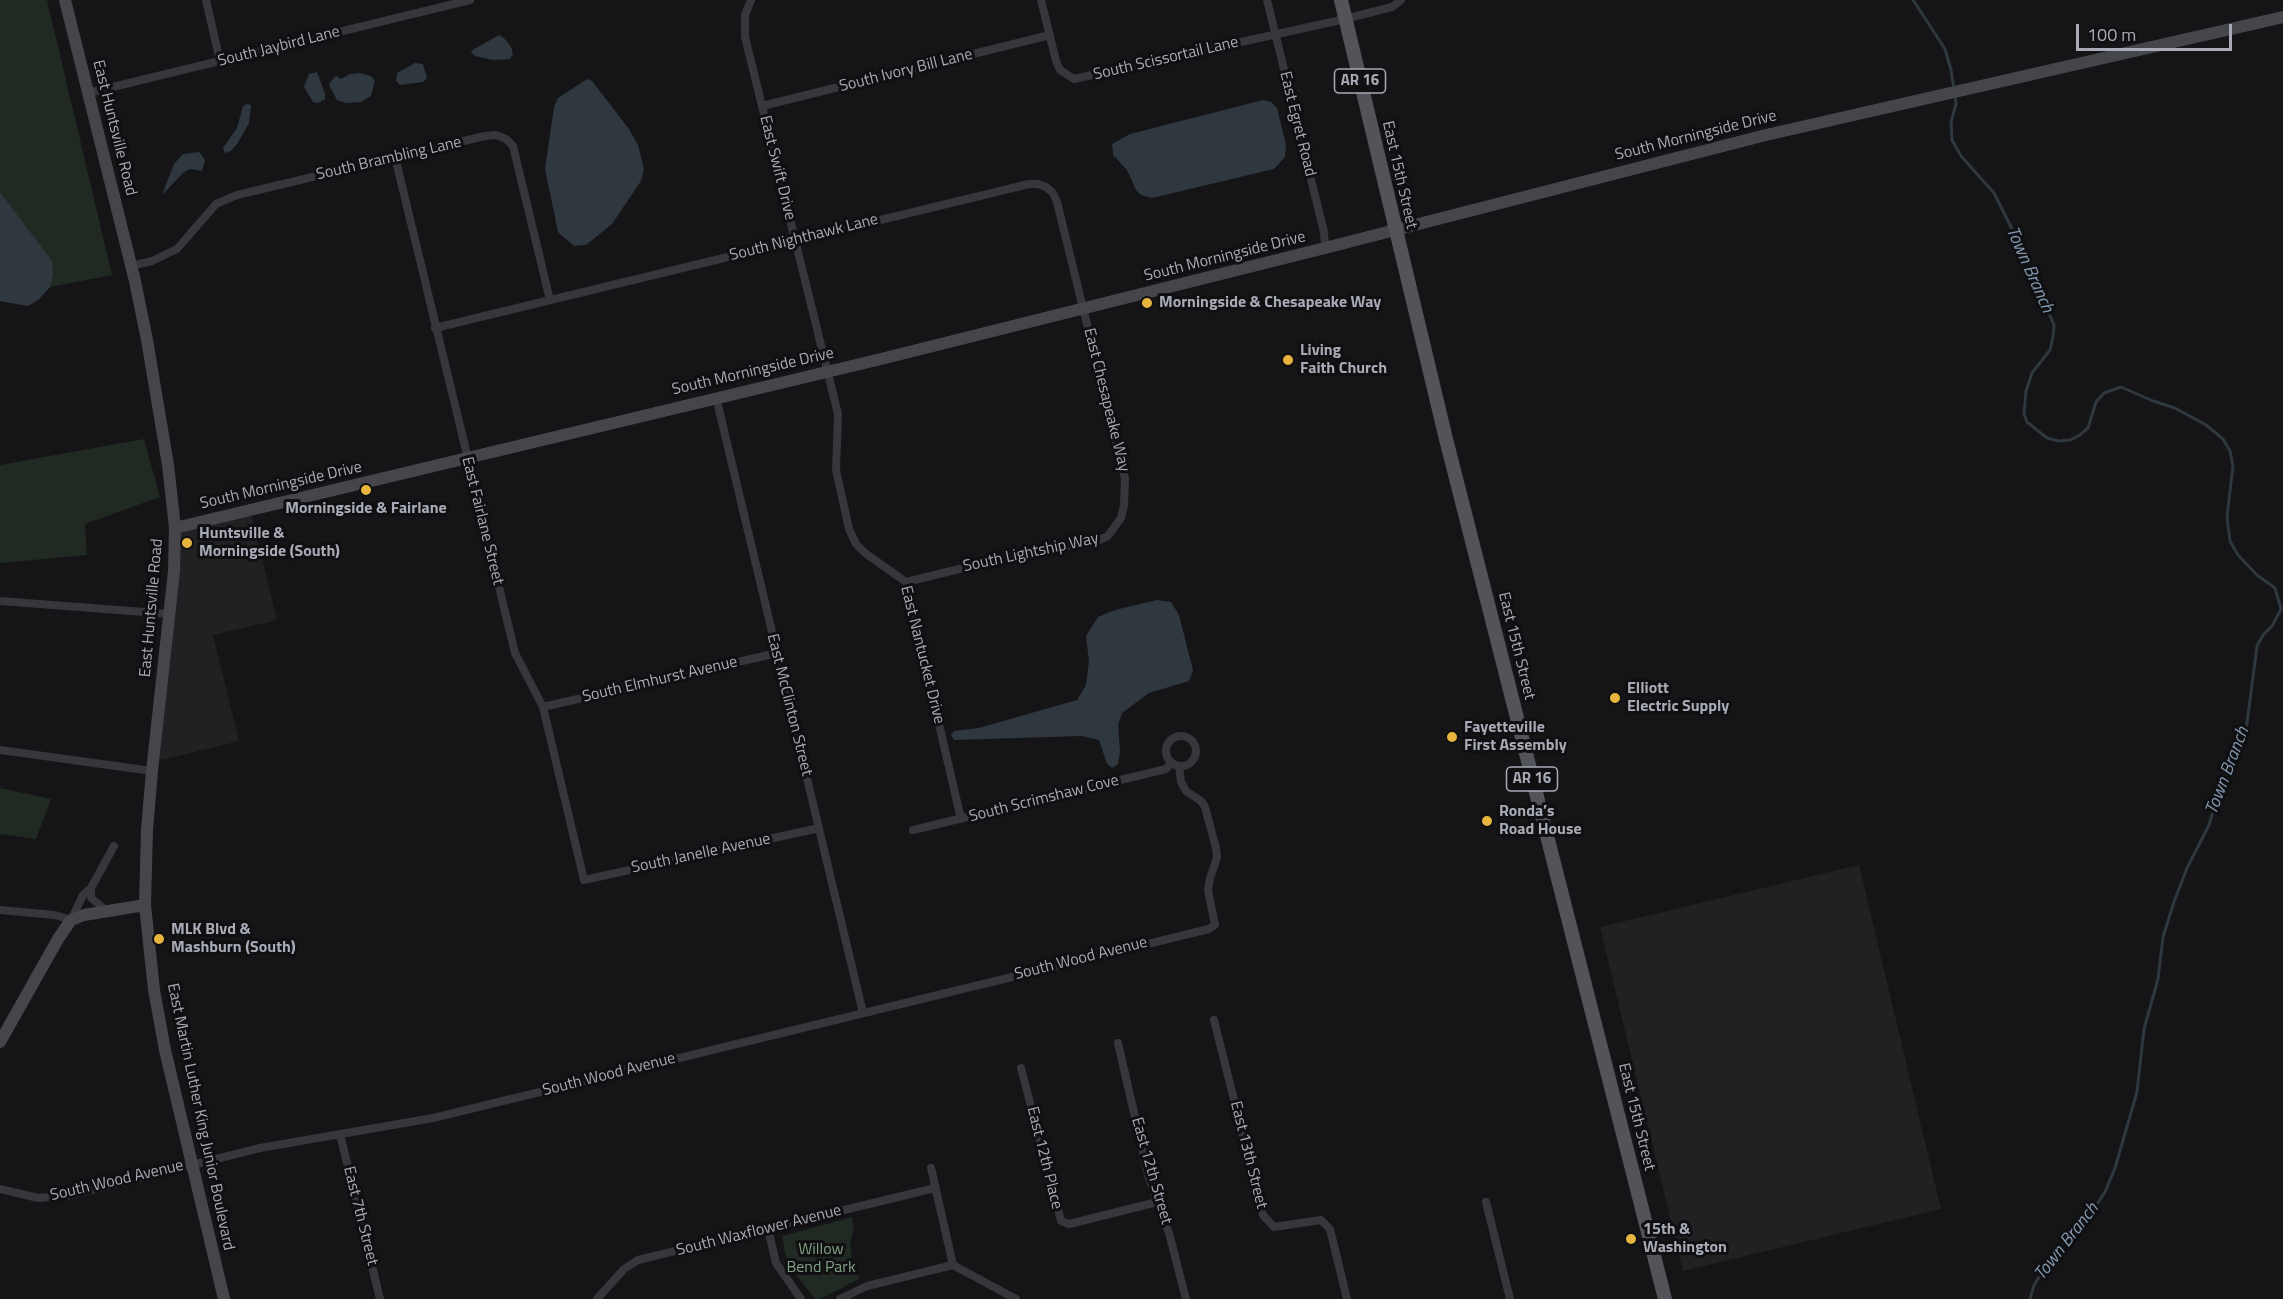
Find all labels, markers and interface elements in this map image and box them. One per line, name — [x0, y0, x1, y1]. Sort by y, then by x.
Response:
scale bar — [2079, 12, 2235, 50]
text: 100 m — [2087, 21, 2136, 48]
street label: South Jaybird Lane — [216, 23, 342, 71]
street label: South Scissortail Lane — [1092, 33, 1240, 85]
street label: South Ivory Bill Lane — [837, 45, 975, 97]
street label: East Huntsville Road — [88, 58, 140, 198]
road number: AR 16 — [1334, 69, 1386, 93]
street label: East Egret Road — [1275, 70, 1319, 178]
street label: South Morningside Drive — [1613, 107, 1779, 165]
street label: East Swift Drive — [755, 114, 799, 222]
street label: East 15th Street — [1377, 119, 1421, 231]
street label: South Brambling Lane — [315, 133, 463, 185]
street label: South Nighthawk Lane — [728, 210, 880, 266]
water label: Town Branch — [2000, 224, 2058, 316]
street label: South Morningside Drive — [1142, 228, 1308, 286]
place label: Morningside & Chesapeake Way — [1159, 293, 1381, 313]
marker: Morningside & Chesapeake Way — [1140, 296, 1154, 310]
street label: East Chesapeake Way — [1079, 326, 1133, 474]
place label: Living Faith Church — [1300, 341, 1387, 379]
street label: South Morningside Drive — [670, 344, 836, 400]
marker: Living Faith Church — [1281, 353, 1295, 367]
street label: East Fairlane Street — [457, 455, 507, 587]
street label: South Morningside Drive — [198, 458, 364, 514]
marker: Morningside & Fairlane — [359, 483, 373, 497]
place label: Morningside & Fairlane — [285, 499, 447, 519]
place label: Huntsville & Morningside (South) — [199, 524, 340, 562]
street label: South Lightship Way — [962, 529, 1100, 577]
marker: Huntsville & Morningside (South) — [180, 536, 194, 550]
street label: East Huntsville Road — [136, 538, 168, 678]
street label: East Nantucket Drive — [896, 584, 948, 726]
street label: East 15th Street — [1493, 590, 1539, 702]
street label: East McClinton Street — [762, 632, 816, 778]
street label: South Elmhurst Avenue — [581, 653, 739, 707]
place label: Elliott Electric Supply — [1627, 679, 1729, 717]
marker: Elliott Electric Supply — [1608, 691, 1622, 705]
place label: Fayetteville First Assembly — [1464, 718, 1567, 756]
water label: Town Branch — [2201, 724, 2255, 818]
marker: Fayetteville First Assembly — [1445, 730, 1459, 744]
road number: AR 16 — [1506, 767, 1558, 791]
street label: South Scrimshaw Cove — [967, 771, 1121, 827]
place label: Ronda’s Road House — [1499, 802, 1582, 840]
marker: Ronda’s Road House — [1480, 814, 1494, 828]
street label: South Janelle Avenue — [630, 830, 772, 878]
place label: MLK Blvd & Mashburn (South) — [171, 920, 296, 958]
marker: MLK Blvd & Mashburn (South) — [152, 932, 166, 946]
street label: South Wood Avenue — [1013, 933, 1149, 985]
street label: East Martin Luther King Junior Boulevard — [162, 982, 238, 1252]
street label: South Wood Avenue — [541, 1049, 677, 1101]
street label: East 15th Street — [1613, 1061, 1659, 1173]
street label: East 13th Street — [1225, 1099, 1271, 1211]
street label: East 12th Place — [1022, 1105, 1066, 1211]
street label: East 12th Street — [1127, 1115, 1175, 1227]
street label: South Wood Avenue — [49, 1156, 185, 1206]
street label: East 7th Street — [338, 1164, 382, 1268]
water label: Town Branch — [2030, 1199, 2104, 1285]
street label: South Waxflower Avenue — [675, 1201, 843, 1261]
place label: 15th & Washington — [1643, 1220, 1727, 1258]
marker: 15th & Washington — [1624, 1232, 1638, 1246]
park label: Willow Bend Park — [786, 1240, 856, 1278]

